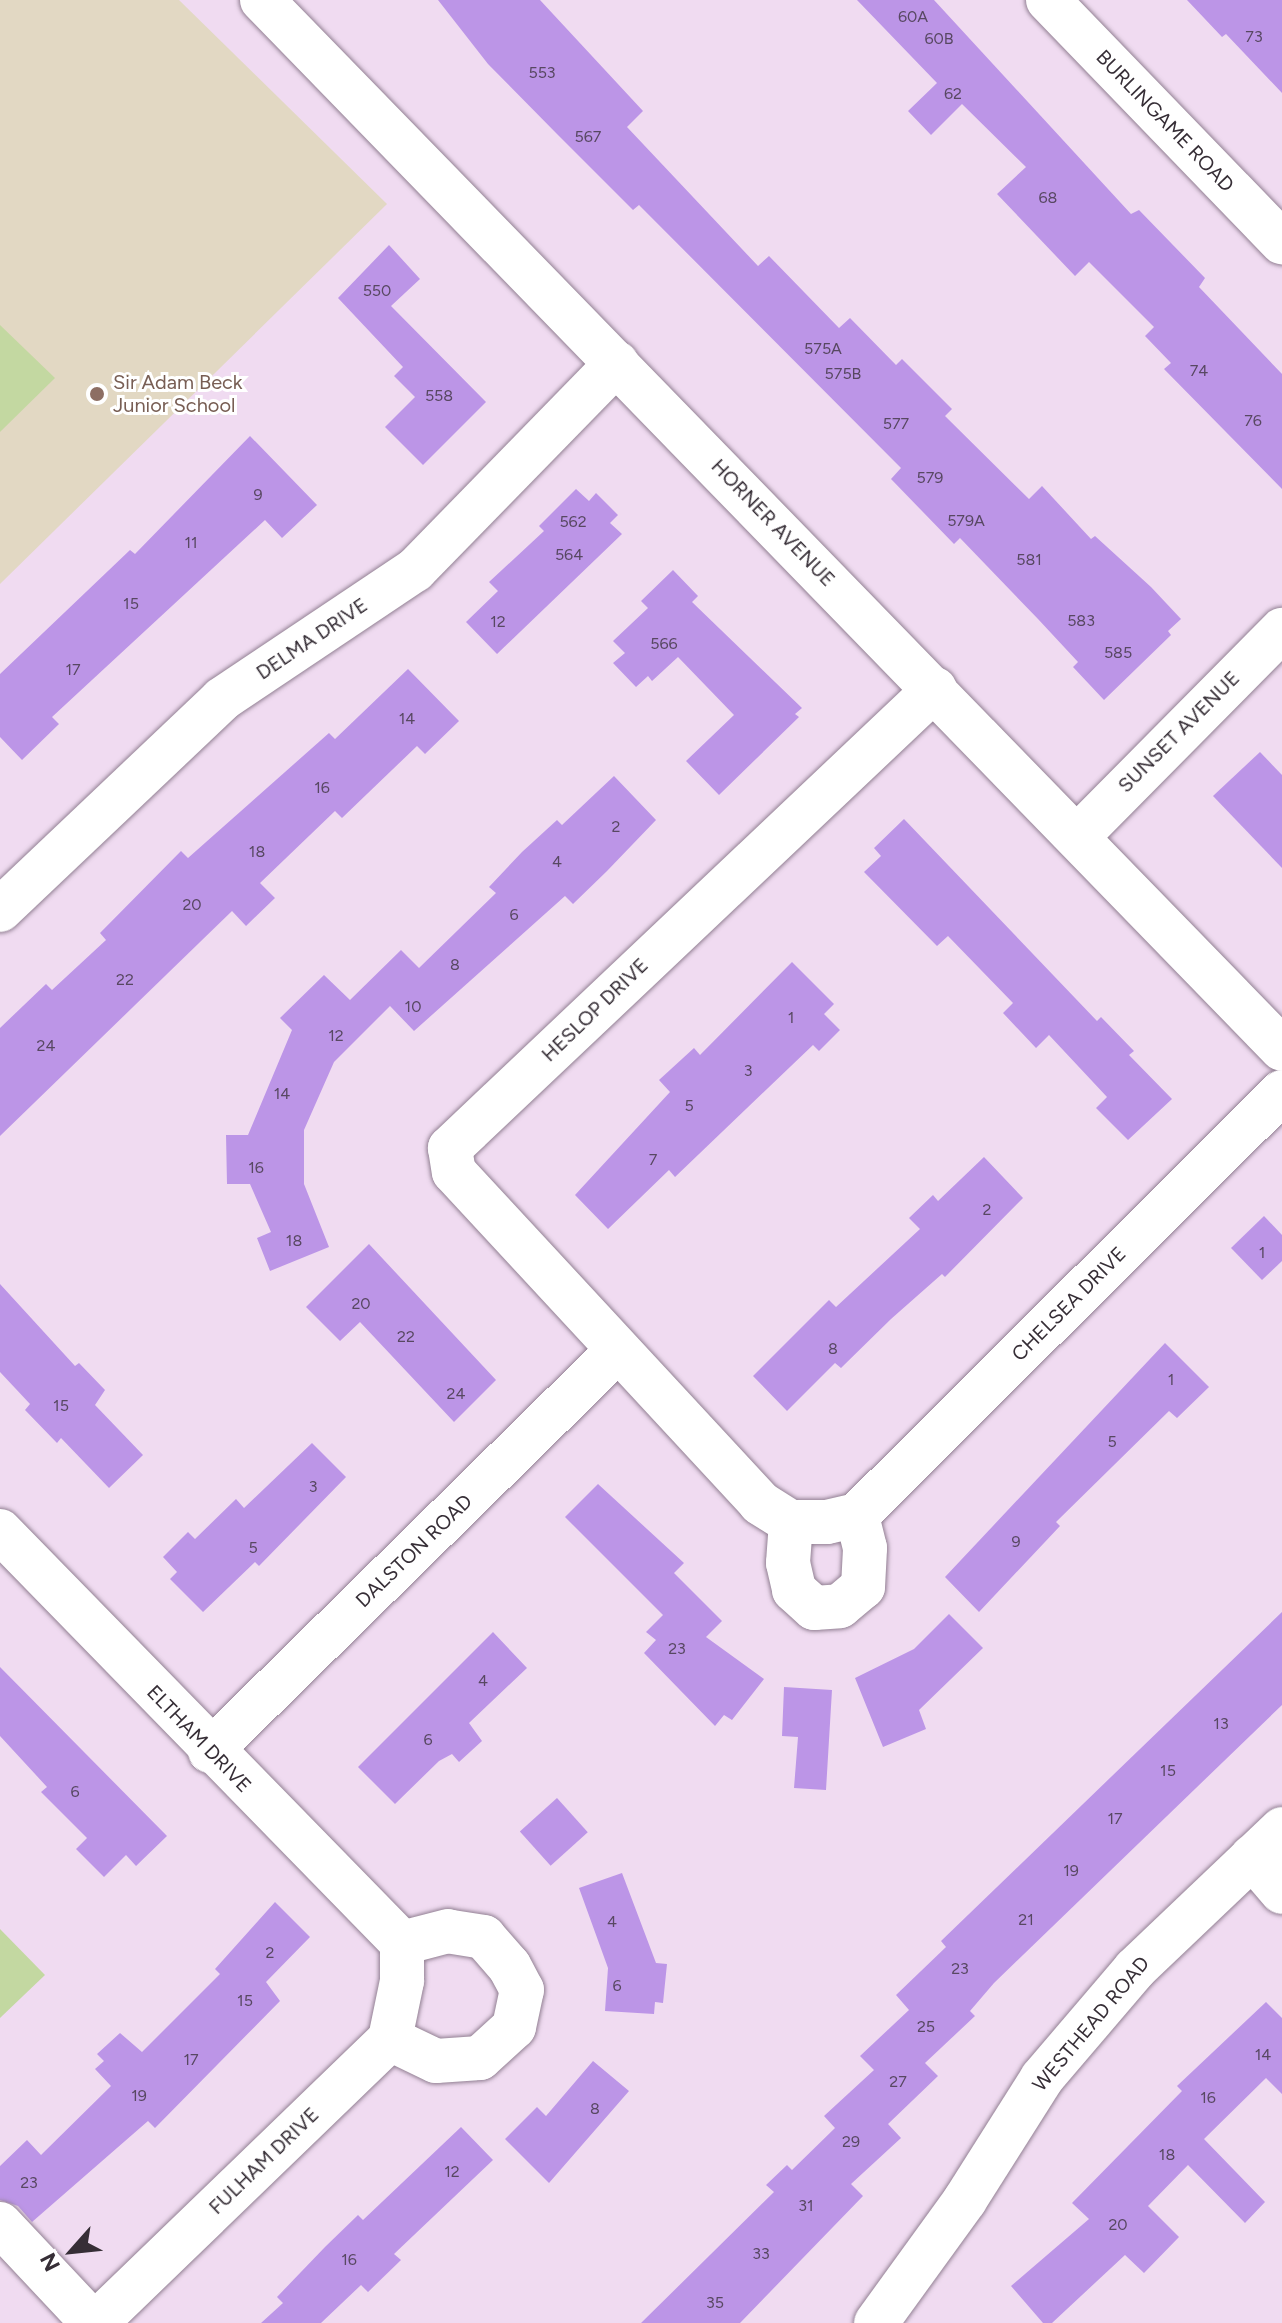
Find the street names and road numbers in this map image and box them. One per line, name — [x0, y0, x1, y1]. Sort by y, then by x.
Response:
street label: BURLINGAME ROAD — [1091, 45, 1239, 197]
street label: HORNER AVENUE — [706, 454, 840, 592]
street label: DELMA DRIVE — [252, 593, 372, 685]
street label: SUNSET AVENUE — [1113, 666, 1245, 798]
street label: HESLOP DRIVE — [537, 953, 653, 1067]
street label: CHELSEA DRIVE — [1007, 1242, 1131, 1366]
street label: DALSTON ROAD — [351, 1489, 477, 1613]
street label: ELTHAM DRIVE — [142, 1680, 256, 1798]
street label: WESTHEAD ROAD — [1028, 1952, 1154, 2096]
street label: FULHAM DRIVE — [204, 2103, 324, 2219]

